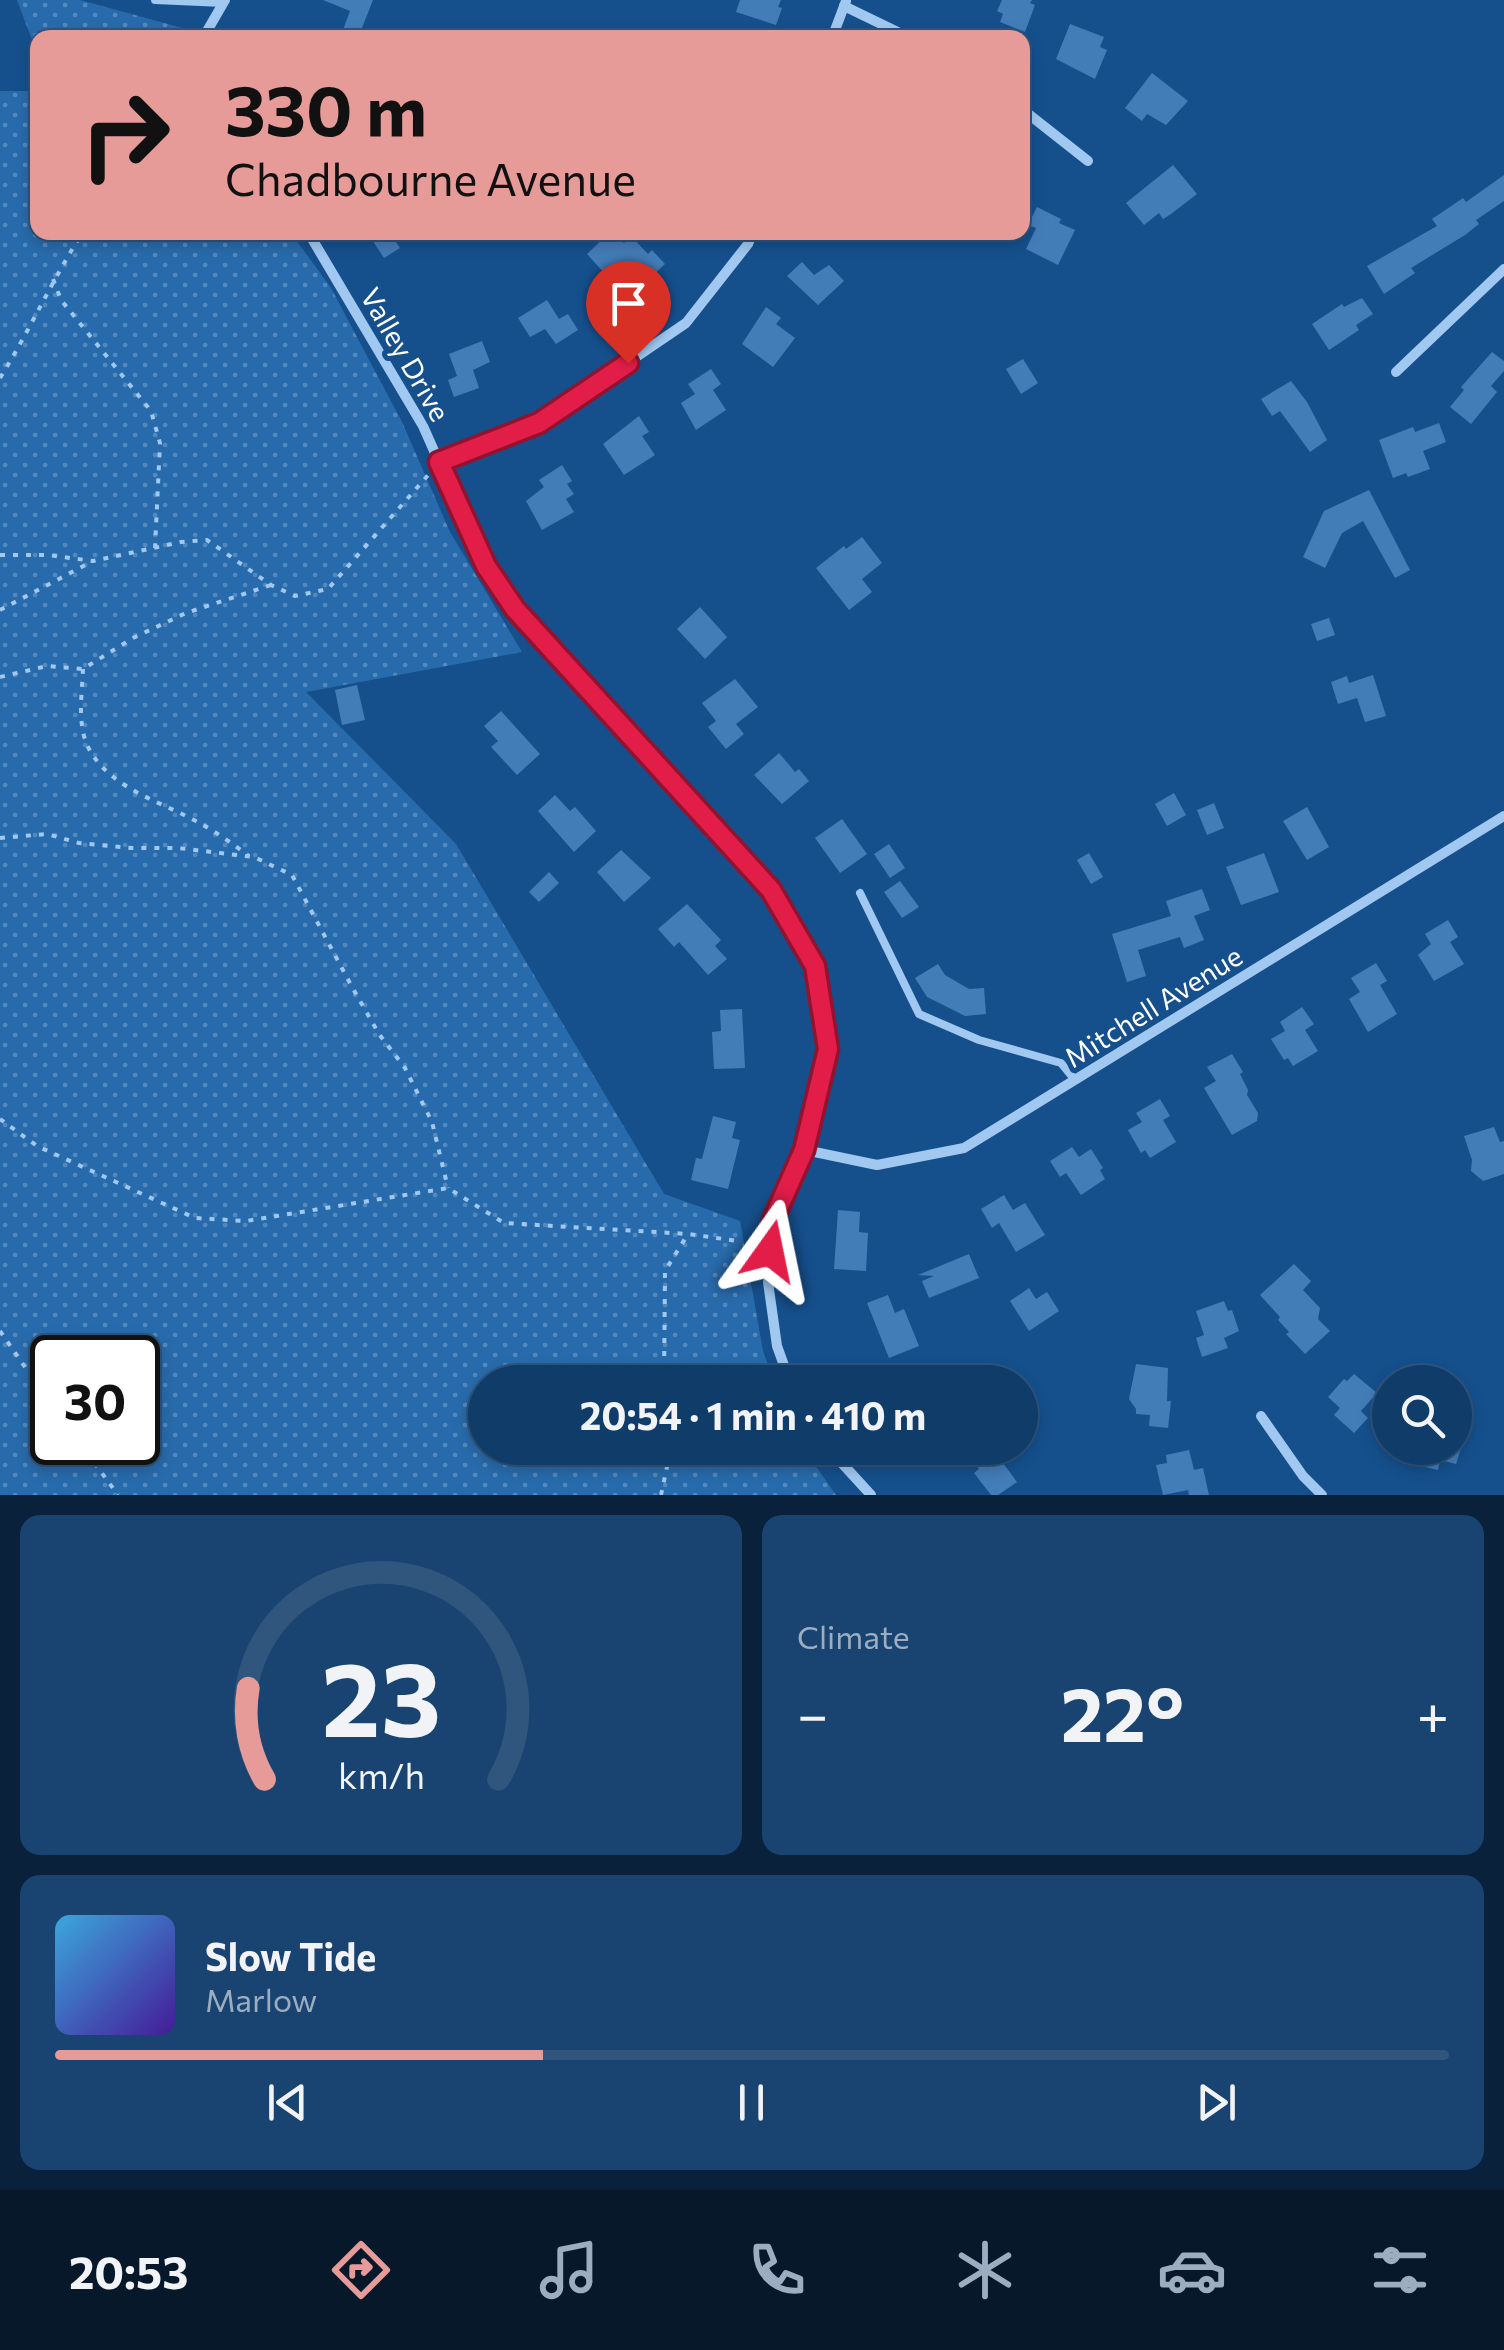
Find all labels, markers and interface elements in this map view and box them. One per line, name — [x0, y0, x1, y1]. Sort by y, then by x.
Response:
text: 330 m — [225, 65, 427, 150]
icon: right — [60, 70, 190, 200]
text: Chadbourne Avenue — [225, 150, 636, 205]
pin — [586, 261, 671, 364]
icon: arrive — [601, 276, 656, 331]
street label: Valley Drive — [354, 281, 458, 427]
street label: Mitchell Avenue — [1058, 938, 1248, 1074]
position arrow — [718, 1199, 822, 1303]
speed limit sign: 30 — [30, 1335, 160, 1465]
map controls — [1372, 1365, 1472, 1465]
button: search — [1372, 1365, 1472, 1465]
text: 20:54 · 1 min · 410 m — [580, 1391, 926, 1438]
text: Climate — [797, 1616, 910, 1656]
text: 23 — [321, 1631, 441, 1758]
text: 22° — [1061, 1666, 1184, 1757]
text: − — [797, 1679, 828, 1746]
text: + — [1417, 1679, 1449, 1746]
text: km/h — [338, 1753, 424, 1796]
text: Slow Tide — [205, 1932, 376, 1979]
text: Marlow — [205, 1979, 317, 2019]
icon: previous — [260, 2075, 315, 2130]
icon: pause — [724, 2075, 779, 2130]
icon: next — [1189, 2075, 1244, 2130]
icon: directions — [326, 2235, 396, 2305]
icon: music — [534, 2235, 604, 2305]
icon: phone — [742, 2235, 812, 2305]
icon: climate — [950, 2235, 1020, 2305]
icon: car — [1157, 2235, 1227, 2305]
icon: filters — [1365, 2235, 1435, 2305]
text: 20:53 — [69, 2243, 188, 2298]

